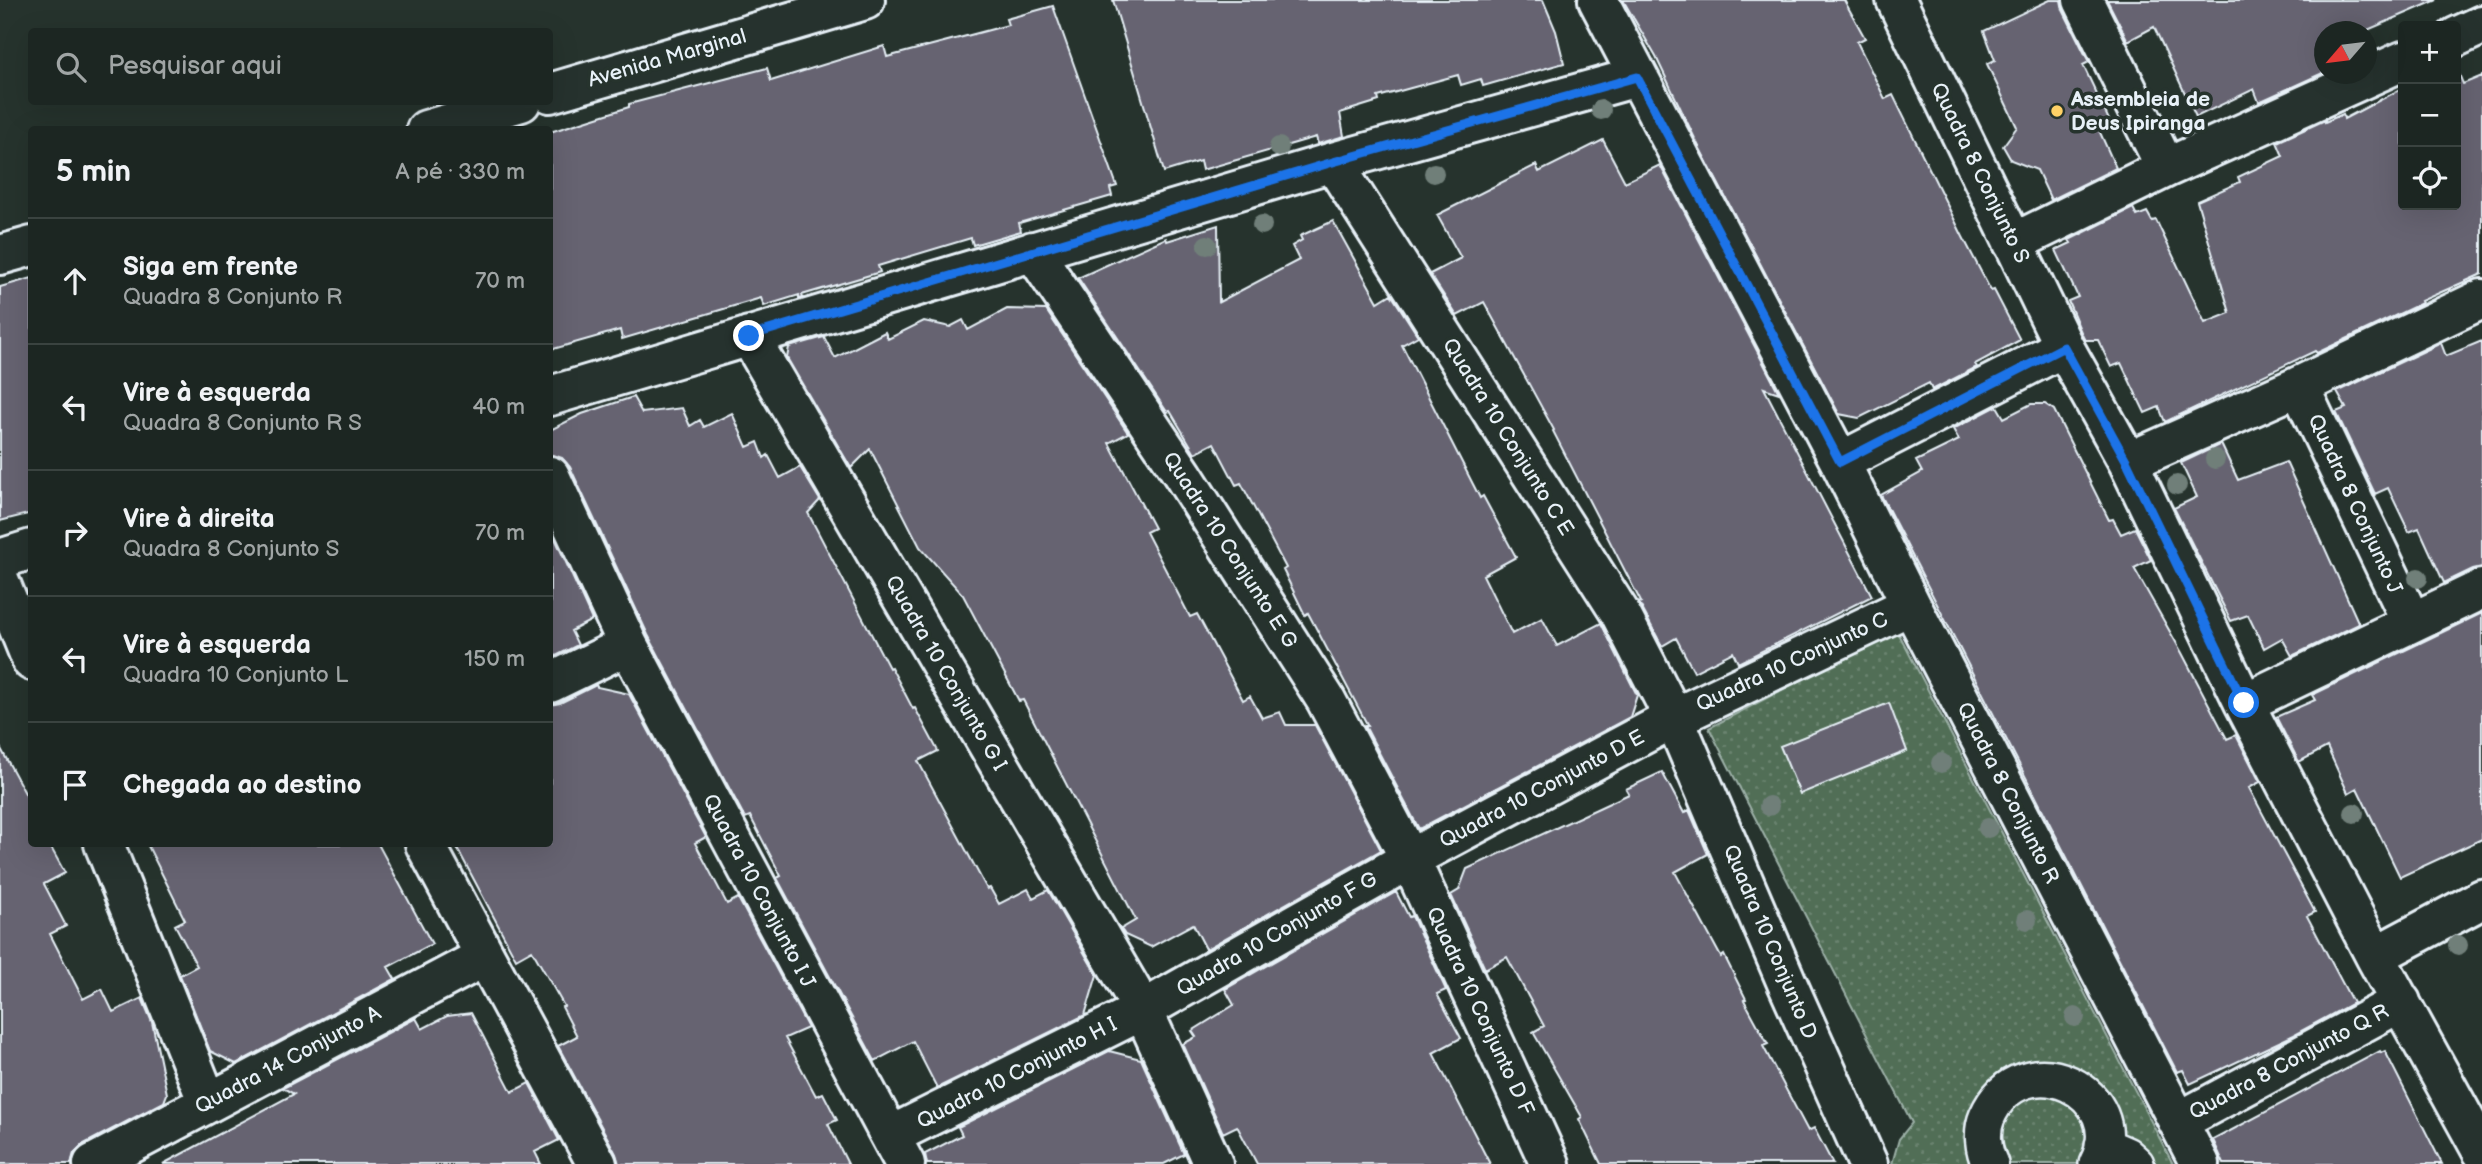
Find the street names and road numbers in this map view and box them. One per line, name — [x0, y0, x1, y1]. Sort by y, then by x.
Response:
street label: Avenida Marginal — [585, 23, 749, 93]
street label: Quadra 8 Conjunto S — [1925, 79, 2035, 267]
street label: Quadra 10 Conjunto C E — [1437, 334, 1579, 540]
street label: Quadra 8 Conjunto J — [2302, 410, 2408, 598]
street label: Quadra 10 Conjunto E G — [1157, 447, 1303, 653]
street label: Quadra 10 Conjunto G I — [880, 571, 1012, 775]
street label: Quadra 10 Conjunto C — [1692, 607, 1892, 717]
street label: Quadra 8 Conjunto R — [1951, 698, 2065, 888]
street label: Quadra 10 Conjunto D E — [1435, 724, 1649, 854]
street label: Quadra 10 Conjunto I J — [697, 790, 821, 993]
street label: Quadra 10 Conjunto D — [1718, 841, 1822, 1043]
street label: Quadra 10 Conjunto F G — [1172, 866, 1382, 1002]
street label: Quadra 10 Conjunto D F — [1421, 903, 1539, 1120]
street label: Quadra 8 Conjunto Q R — [2185, 999, 2393, 1125]
street label: Quadra 14 Conjunto A — [191, 1000, 385, 1120]
street label: Quadra 10 Conjunto H I — [913, 1012, 1121, 1134]

